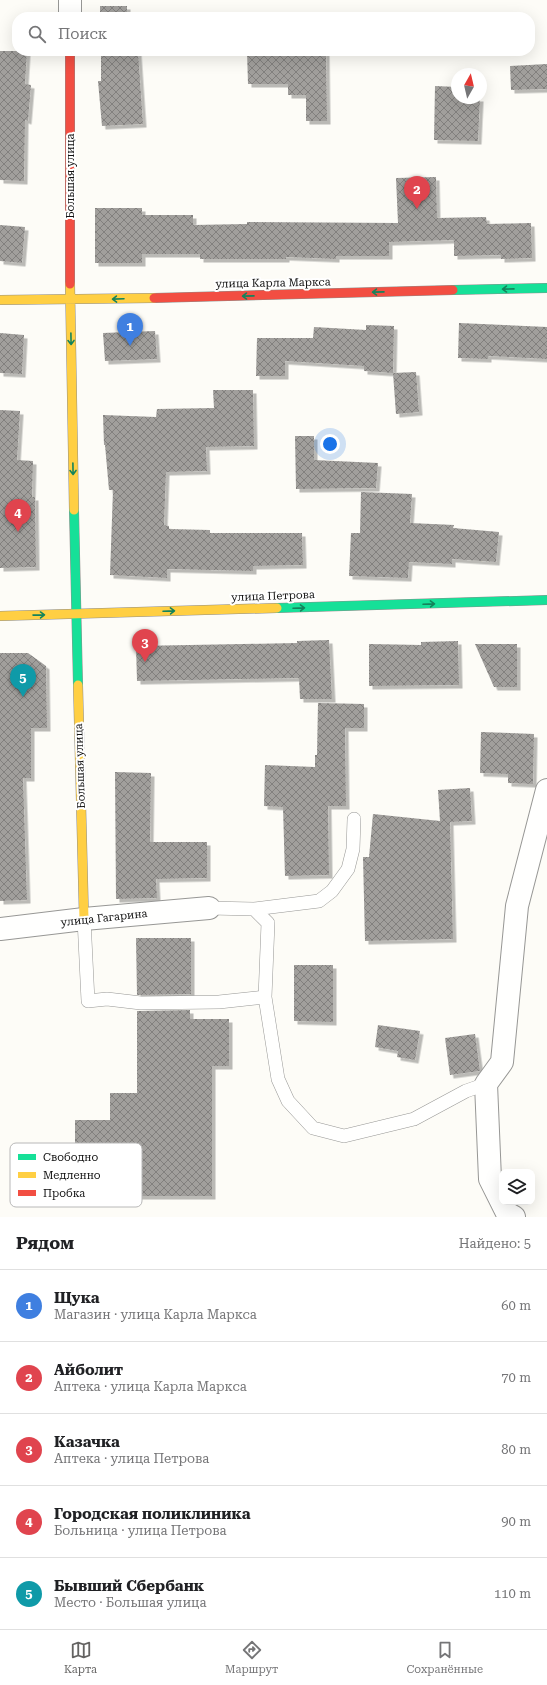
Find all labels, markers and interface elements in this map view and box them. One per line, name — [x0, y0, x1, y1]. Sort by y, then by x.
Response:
search box — [12, 12, 535, 56]
icon: search — [26, 23, 48, 45]
text: Поиск — [58, 25, 107, 43]
north arrow — [451, 68, 487, 104]
street label: Большая улица — [64, 133, 77, 219]
pin: 2 — [404, 176, 430, 209]
street label: улица Карла Маркса — [215, 275, 331, 291]
one-way arrow — [502, 285, 515, 293]
one-way arrow — [372, 289, 385, 296]
one-way arrow — [242, 292, 255, 299]
one-way arrow — [112, 295, 125, 303]
pin: 1 — [117, 313, 143, 346]
one-way arrow — [67, 332, 75, 345]
your location — [320, 434, 340, 454]
one-way arrow — [69, 462, 77, 475]
pin: 4 — [5, 499, 31, 532]
street label: улица Петрова — [231, 588, 315, 604]
one-way arrow — [422, 600, 435, 608]
one-way arrow — [292, 604, 305, 611]
one-way arrow — [162, 608, 175, 615]
one-way arrow — [32, 611, 45, 619]
pin: 3 — [132, 629, 158, 662]
pin: 5 — [10, 664, 36, 697]
street label: Большая улица — [72, 723, 88, 809]
street label: улица Гагарина — [60, 907, 148, 929]
legend — [10, 1143, 142, 1207]
text: Свободно — [43, 1151, 99, 1164]
text: Медленно — [43, 1169, 101, 1182]
map controls — [499, 1169, 535, 1205]
button: layers — [499, 1169, 535, 1205]
text: Пробка — [43, 1187, 85, 1200]
text: Рядом — [16, 1233, 74, 1253]
text: Найдено: 5 — [459, 1236, 531, 1251]
text: Щука — [54, 1289, 100, 1307]
text: 1 — [25, 1298, 33, 1313]
text: 60 m — [501, 1298, 531, 1313]
text: Магазин · улица Карла Маркса — [54, 1307, 257, 1322]
text: Айболит — [54, 1361, 123, 1379]
text: 2 — [25, 1370, 33, 1385]
text: 70 m — [501, 1370, 531, 1385]
text: Аптека · улица Карла Маркса — [54, 1379, 247, 1394]
text: Казачка — [54, 1433, 120, 1451]
text: 3 — [25, 1442, 33, 1457]
text: 80 m — [501, 1442, 531, 1457]
text: Аптека · улица Петрова — [54, 1451, 209, 1466]
text: Городская поликлиника — [54, 1505, 250, 1523]
text: 4 — [25, 1514, 33, 1529]
text: 90 m — [501, 1514, 531, 1529]
text: Больница · улица Петрова — [54, 1523, 227, 1538]
text: Бывший Сбербанк — [54, 1577, 204, 1595]
text: 5 — [25, 1586, 33, 1601]
text: 110 m — [494, 1586, 531, 1601]
text: Место · Большая улица — [54, 1595, 206, 1610]
tab: Карта — [64, 1639, 97, 1676]
tab: Маршрут — [225, 1639, 278, 1676]
tab: Сохранённые — [406, 1639, 483, 1676]

